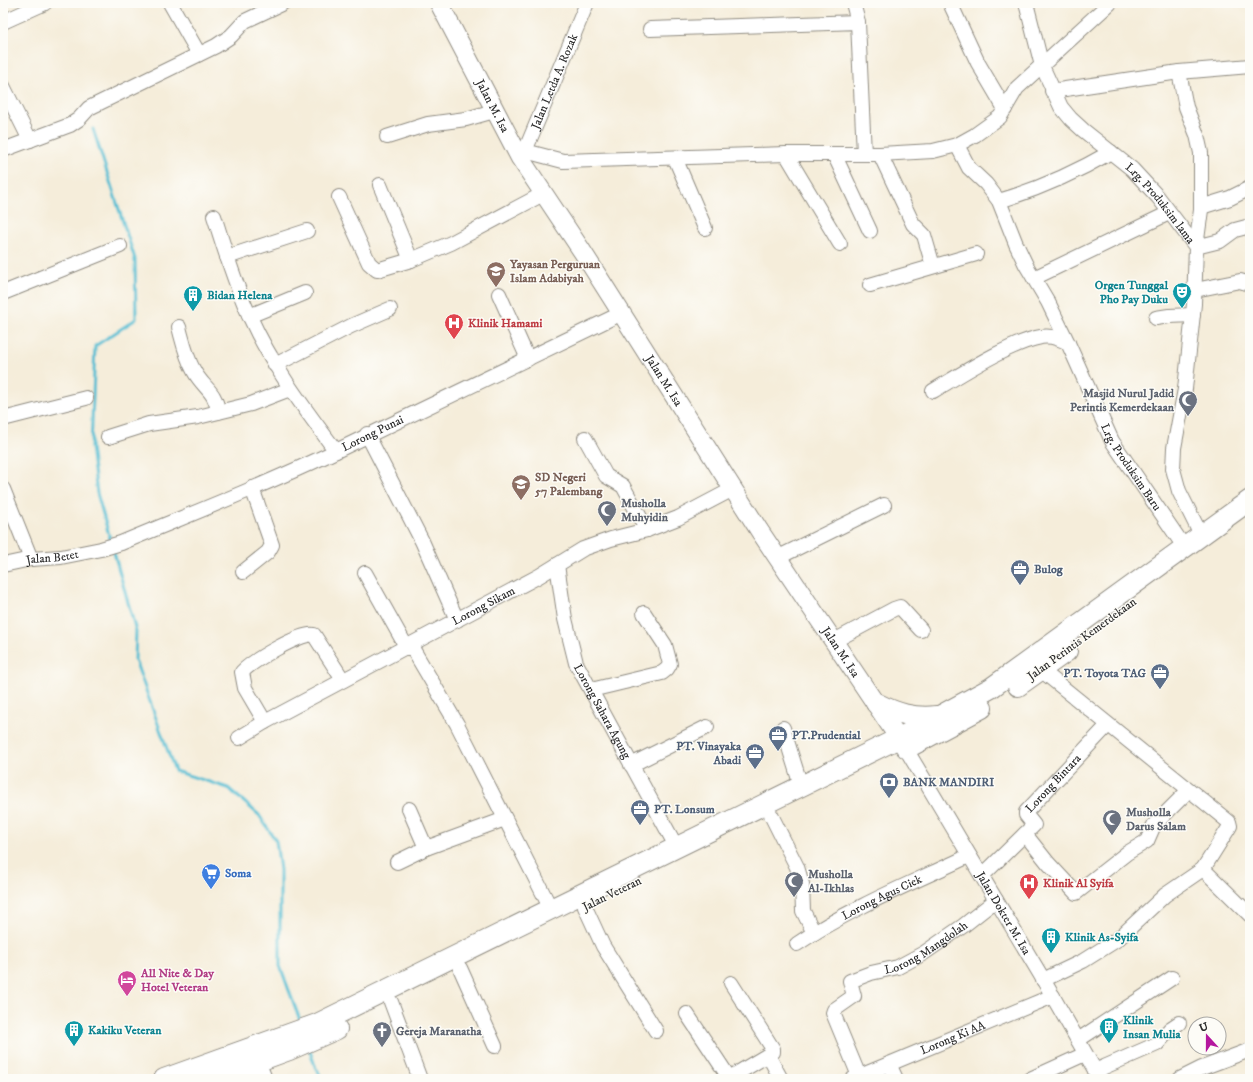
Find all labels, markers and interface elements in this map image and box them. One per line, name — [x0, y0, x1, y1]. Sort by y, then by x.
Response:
street label: Jalan Letda A. Rozak — [527, 32, 581, 132]
street label: Jalan M. Isa — [472, 76, 513, 136]
street label: Lrg. Produksim lama — [1122, 159, 1199, 247]
place label: Yayasan Perguruan Islam Adabiyah — [509, 257, 601, 286]
school or university icon: Yayasan Perguruan Islam Adabiyah — [485, 260, 507, 288]
place label: Orgen Tunggal Pho Pay Duku — [1095, 278, 1168, 307]
theatre icon: Orgen Tunggal Pho Pay Duku — [1171, 281, 1193, 309]
building icon: Bidan Helena — [182, 284, 204, 312]
place label: Bidan Helena — [207, 288, 273, 303]
hospital icon: Klinik Hamami — [443, 312, 465, 340]
place label: Klinik Hamami — [468, 316, 542, 331]
street label: Jalan M. Isa — [642, 351, 686, 410]
place label: Masjid Nurul Jadid Perintis Kemerdekaan — [1070, 386, 1175, 415]
mosque icon: Masjid Nurul Jadid Perintis Kemerdekaan — [1177, 389, 1199, 417]
street label: Lorong Punai — [339, 412, 406, 455]
street label: Lrg. Produksim Baru — [1098, 421, 1165, 514]
place label: SD Negeri 57 Palembang — [534, 470, 603, 499]
school or university icon: SD Negeri 57 Palembang — [510, 473, 532, 501]
place label: Musholla Muhyidin — [621, 496, 669, 525]
mosque icon: Musholla Muhyidin — [596, 499, 618, 527]
street label: Jalan Betet — [24, 546, 80, 568]
office icon: Bulog — [1009, 558, 1031, 586]
place label: Bulog — [1034, 562, 1064, 577]
street label: Lorong Sikam — [449, 583, 517, 628]
street label: Jalan Perintis Kemerdekaan — [1024, 594, 1140, 684]
street label: Jalan M. Isa — [818, 623, 864, 681]
street label: Lorong Sahara Agung — [570, 661, 634, 762]
office icon: PT. Toyota TAG — [1149, 662, 1171, 690]
place label: PT. Toyota TAG — [1064, 666, 1147, 681]
office icon: PT.Prudential — [767, 724, 789, 752]
place label: PT.Prudential — [792, 728, 861, 743]
place label: PT. Vinayaka Abadi — [676, 739, 742, 768]
office icon: PT. Vinayaka Abadi — [744, 742, 766, 770]
street label: Lorong Bintara — [1022, 750, 1085, 816]
bank icon: BANK MANDIRI — [878, 771, 900, 799]
place label: BANK MANDIRI — [903, 775, 994, 790]
office icon: PT. Lonsum — [629, 798, 651, 826]
place label: PT. Lonsum — [654, 802, 715, 817]
place label: Musholla Darus Salam — [1126, 805, 1186, 834]
mosque icon: Musholla Darus Salam — [1101, 808, 1123, 836]
supermarket icon: Soma — [200, 862, 222, 890]
place label: Soma — [225, 866, 252, 881]
place label: Musholla Al-Ikhlas — [807, 867, 854, 896]
street label: Jalan Dokter M. Isa — [973, 868, 1035, 958]
mosque icon: Musholla Al-Ikhlas — [783, 870, 805, 898]
street label: Lorong Agus Ciek — [839, 871, 924, 923]
hospital icon: Klinik Al Syifa — [1018, 872, 1040, 900]
street label: Jalan Veteran — [579, 873, 645, 915]
place label: Klinik Al Syifa — [1043, 876, 1115, 891]
street label: Lorong Mangdolah — [883, 917, 971, 977]
building icon: Klinik As-Syifa — [1040, 926, 1062, 954]
place label: Klinik As-Syifa — [1065, 930, 1139, 945]
place label: All Nite & Day Hotel Veteran — [140, 966, 214, 995]
hotel icon: All Nite & Day Hotel Veteran — [116, 969, 138, 997]
place label: Klinik Insan Mulia — [1123, 1013, 1181, 1042]
building icon: Klinik Insan Mulia — [1098, 1016, 1120, 1044]
north arrow — [1187, 1016, 1227, 1056]
street label: Lorong Ki AA — [918, 1017, 988, 1058]
building icon: Kakiku Veteran — [63, 1019, 85, 1047]
text: U — [1197, 1019, 1211, 1036]
church icon: Gereja Maranatha — [371, 1020, 393, 1048]
place label: Kakiku Veteran — [88, 1023, 162, 1038]
place label: Gereja Maranatha — [396, 1024, 482, 1039]

